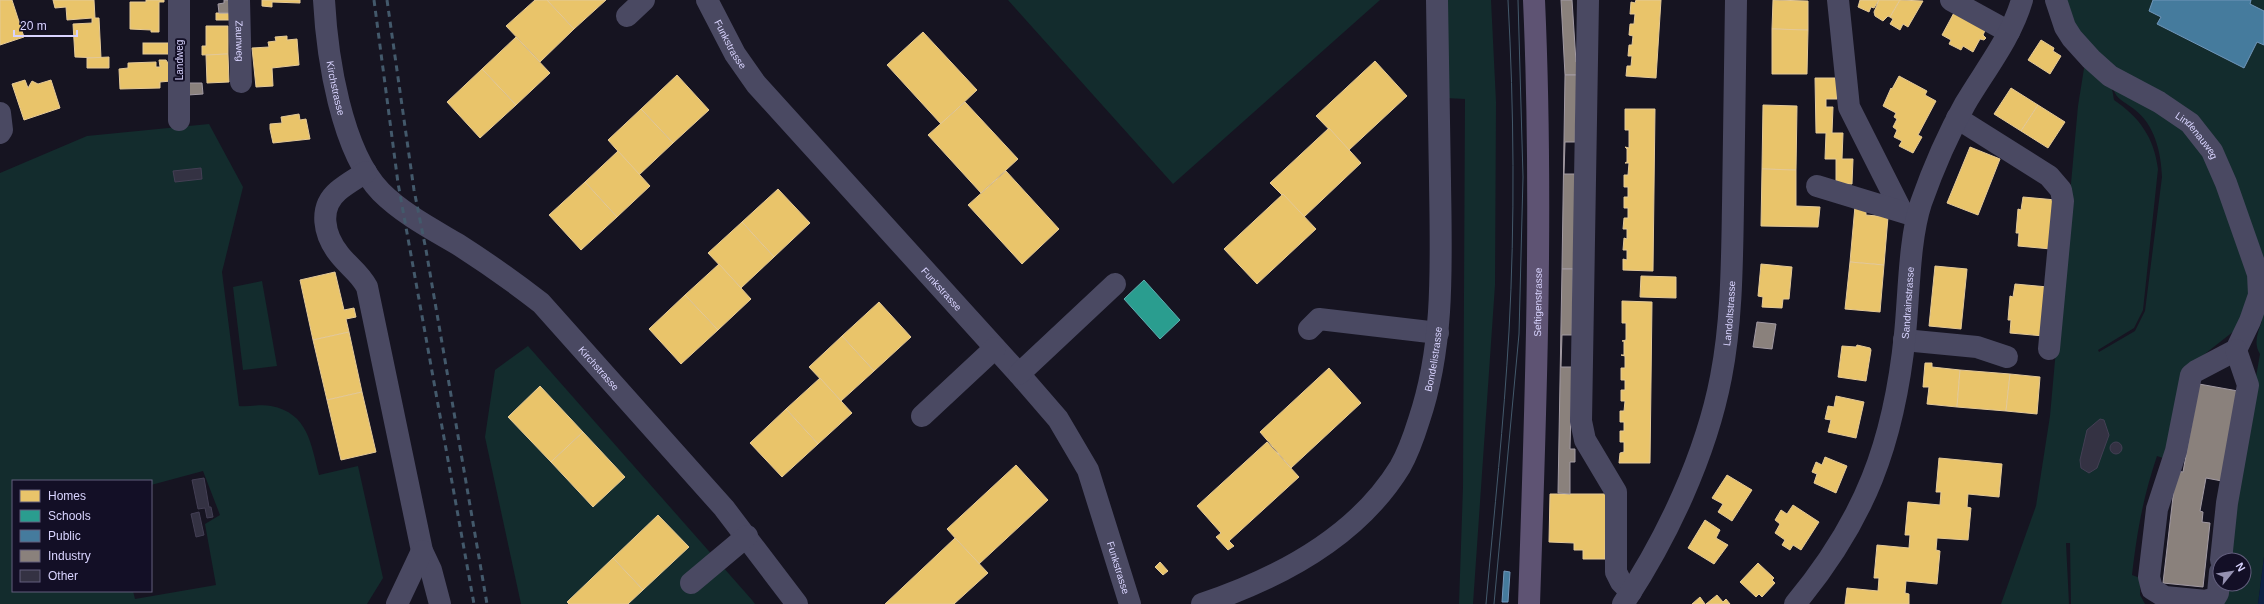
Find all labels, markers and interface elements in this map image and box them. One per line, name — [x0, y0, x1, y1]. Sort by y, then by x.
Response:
scale bar — [14, 12, 77, 38]
street label: Funkstrasse — [712, 18, 749, 71]
text: 20 m — [20, 19, 47, 33]
street label: Zaunweg — [233, 20, 245, 62]
street label: Landweg — [174, 40, 185, 80]
street label: Kirchstrasse — [325, 60, 347, 117]
street label: Lindenauweg — [2173, 110, 2220, 161]
street label: Funkstrasse — [919, 265, 964, 313]
street label: Sandrainstrasse — [1900, 266, 1916, 339]
street label: Seftigenstrasse — [1532, 267, 1544, 337]
street label: Landoltstrasse — [1721, 280, 1737, 346]
street label: Bondelistrasse — [1422, 326, 1444, 393]
street label: Kirchstrasse — [576, 344, 621, 393]
legend — [12, 480, 152, 592]
text: Homes — [48, 489, 86, 503]
text: Schools — [48, 509, 91, 523]
text: Public — [48, 529, 81, 543]
street label: Funkstrasse — [1105, 540, 1132, 596]
text: Industry — [48, 549, 91, 563]
north arrow — [2212, 552, 2252, 592]
text: N — [2233, 561, 2248, 573]
text: Other — [48, 569, 78, 583]

